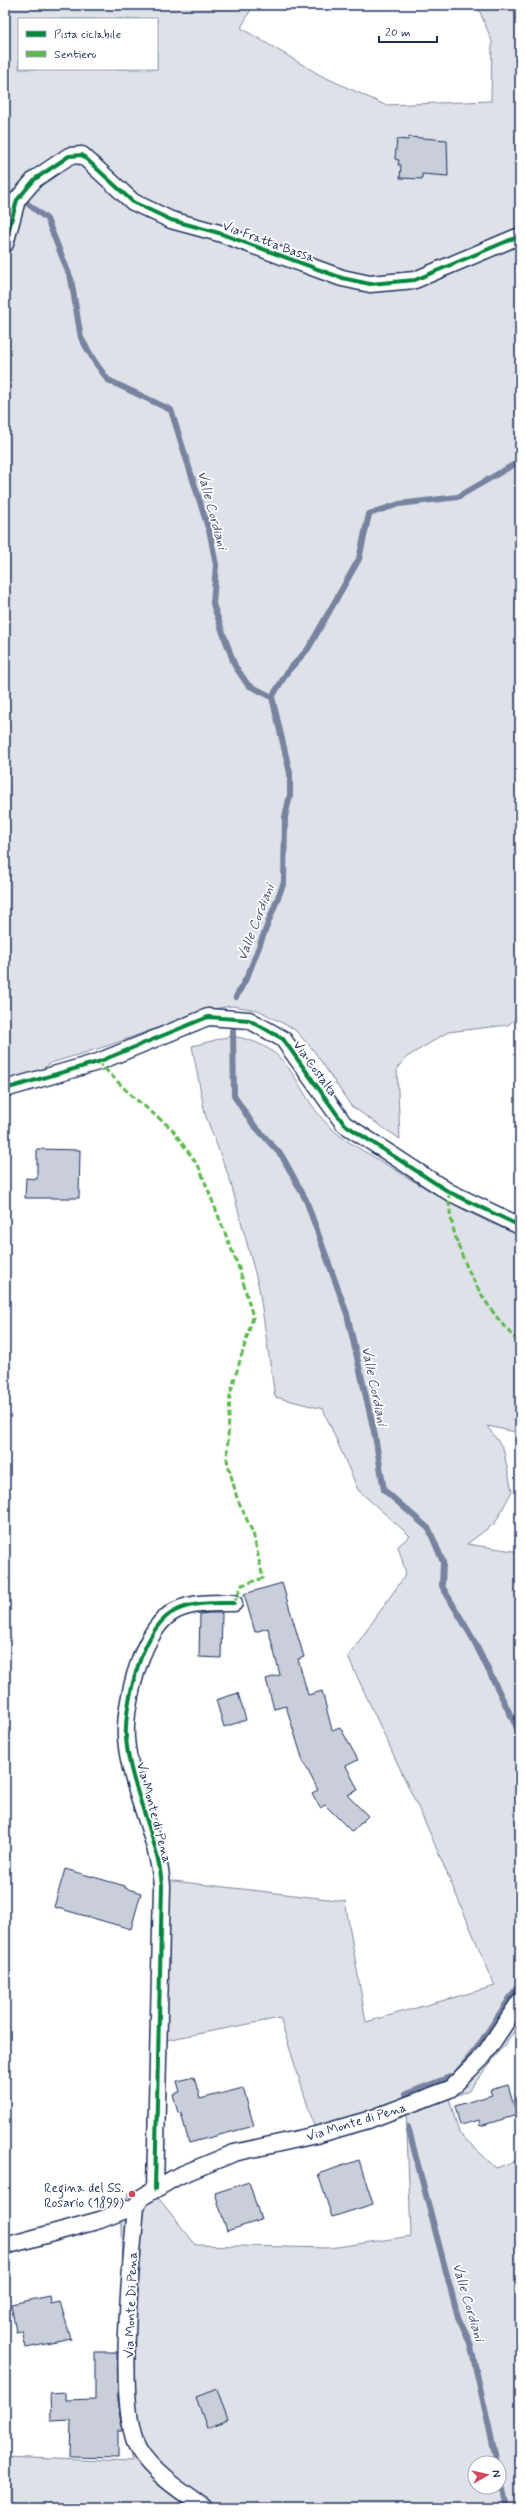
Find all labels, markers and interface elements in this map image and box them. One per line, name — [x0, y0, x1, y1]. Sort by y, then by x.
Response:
legend — [18, 18, 158, 70]
scale bar — [379, 18, 437, 44]
text: 20 m — [385, 25, 411, 41]
text: Pista ciclabile — [54, 27, 121, 43]
text: Sentiero — [54, 47, 97, 63]
street label: Via Fratta Bassa — [220, 218, 317, 267]
water label: Valle Cordiani — [193, 469, 232, 553]
water label: Valle Cordiani — [233, 880, 279, 963]
street label: Via Costalta — [289, 1038, 341, 1100]
water label: Valle Cordiani — [357, 1345, 392, 1429]
street label: Via Monte di Pena — [132, 1760, 175, 1865]
street label: Via Monte di Pena — [305, 2099, 409, 2146]
place label: Regina del SS. Rosario (1899) — [44, 2180, 124, 2212]
marker: Regina del SS. Rosario (1899) — [127, 2189, 137, 2199]
street label: Via Monte Di Pena — [121, 2251, 142, 2358]
water label: Valle Cordiani — [448, 2261, 489, 2345]
north arrow — [467, 2455, 507, 2495]
text: N — [488, 2469, 503, 2478]

